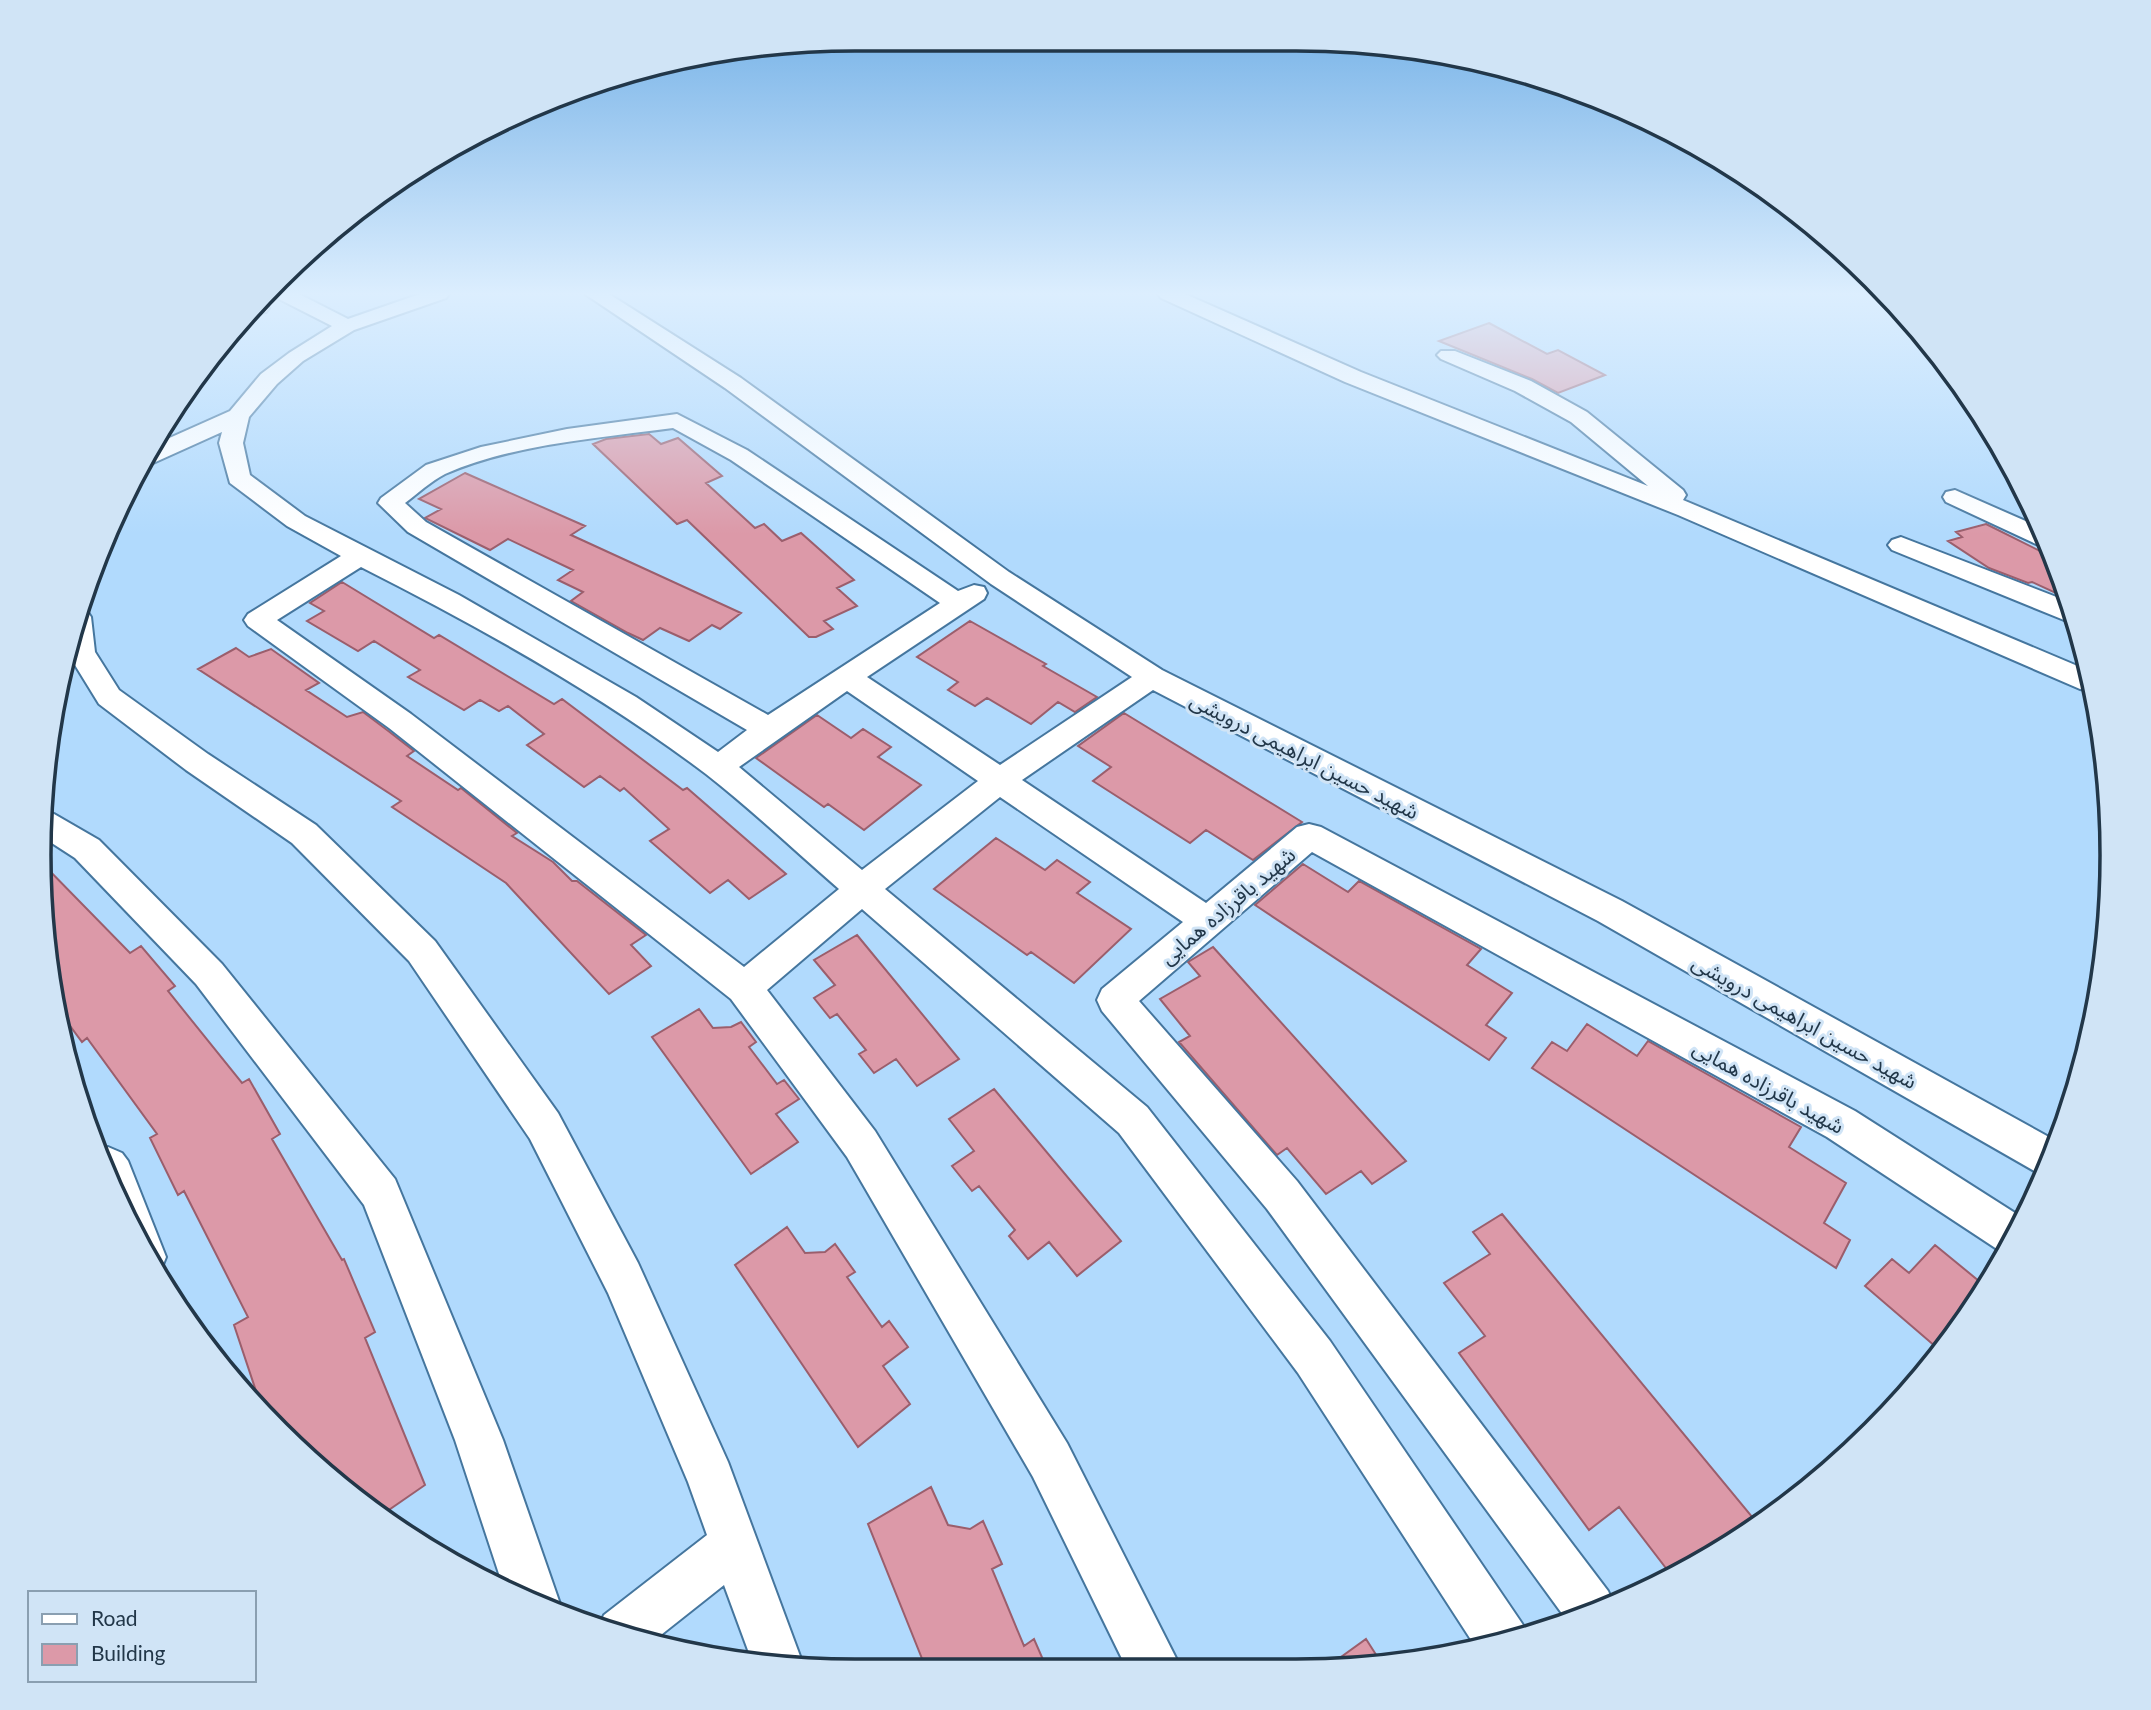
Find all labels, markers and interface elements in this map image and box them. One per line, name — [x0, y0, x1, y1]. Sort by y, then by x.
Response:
street label: شهید حسین ابراهیمی درویشی — [1186, 686, 1423, 825]
street label: شهید باقرزاده همایی — [1154, 841, 1300, 970]
street label: شهید حسین ابراهیمی درویشی — [1688, 949, 1922, 1094]
street label: شهید باقرزاده همایی — [1689, 1034, 1849, 1139]
legend — [28, 1591, 256, 1682]
text: Road — [91, 1605, 138, 1630]
text: Building — [91, 1640, 166, 1665]

